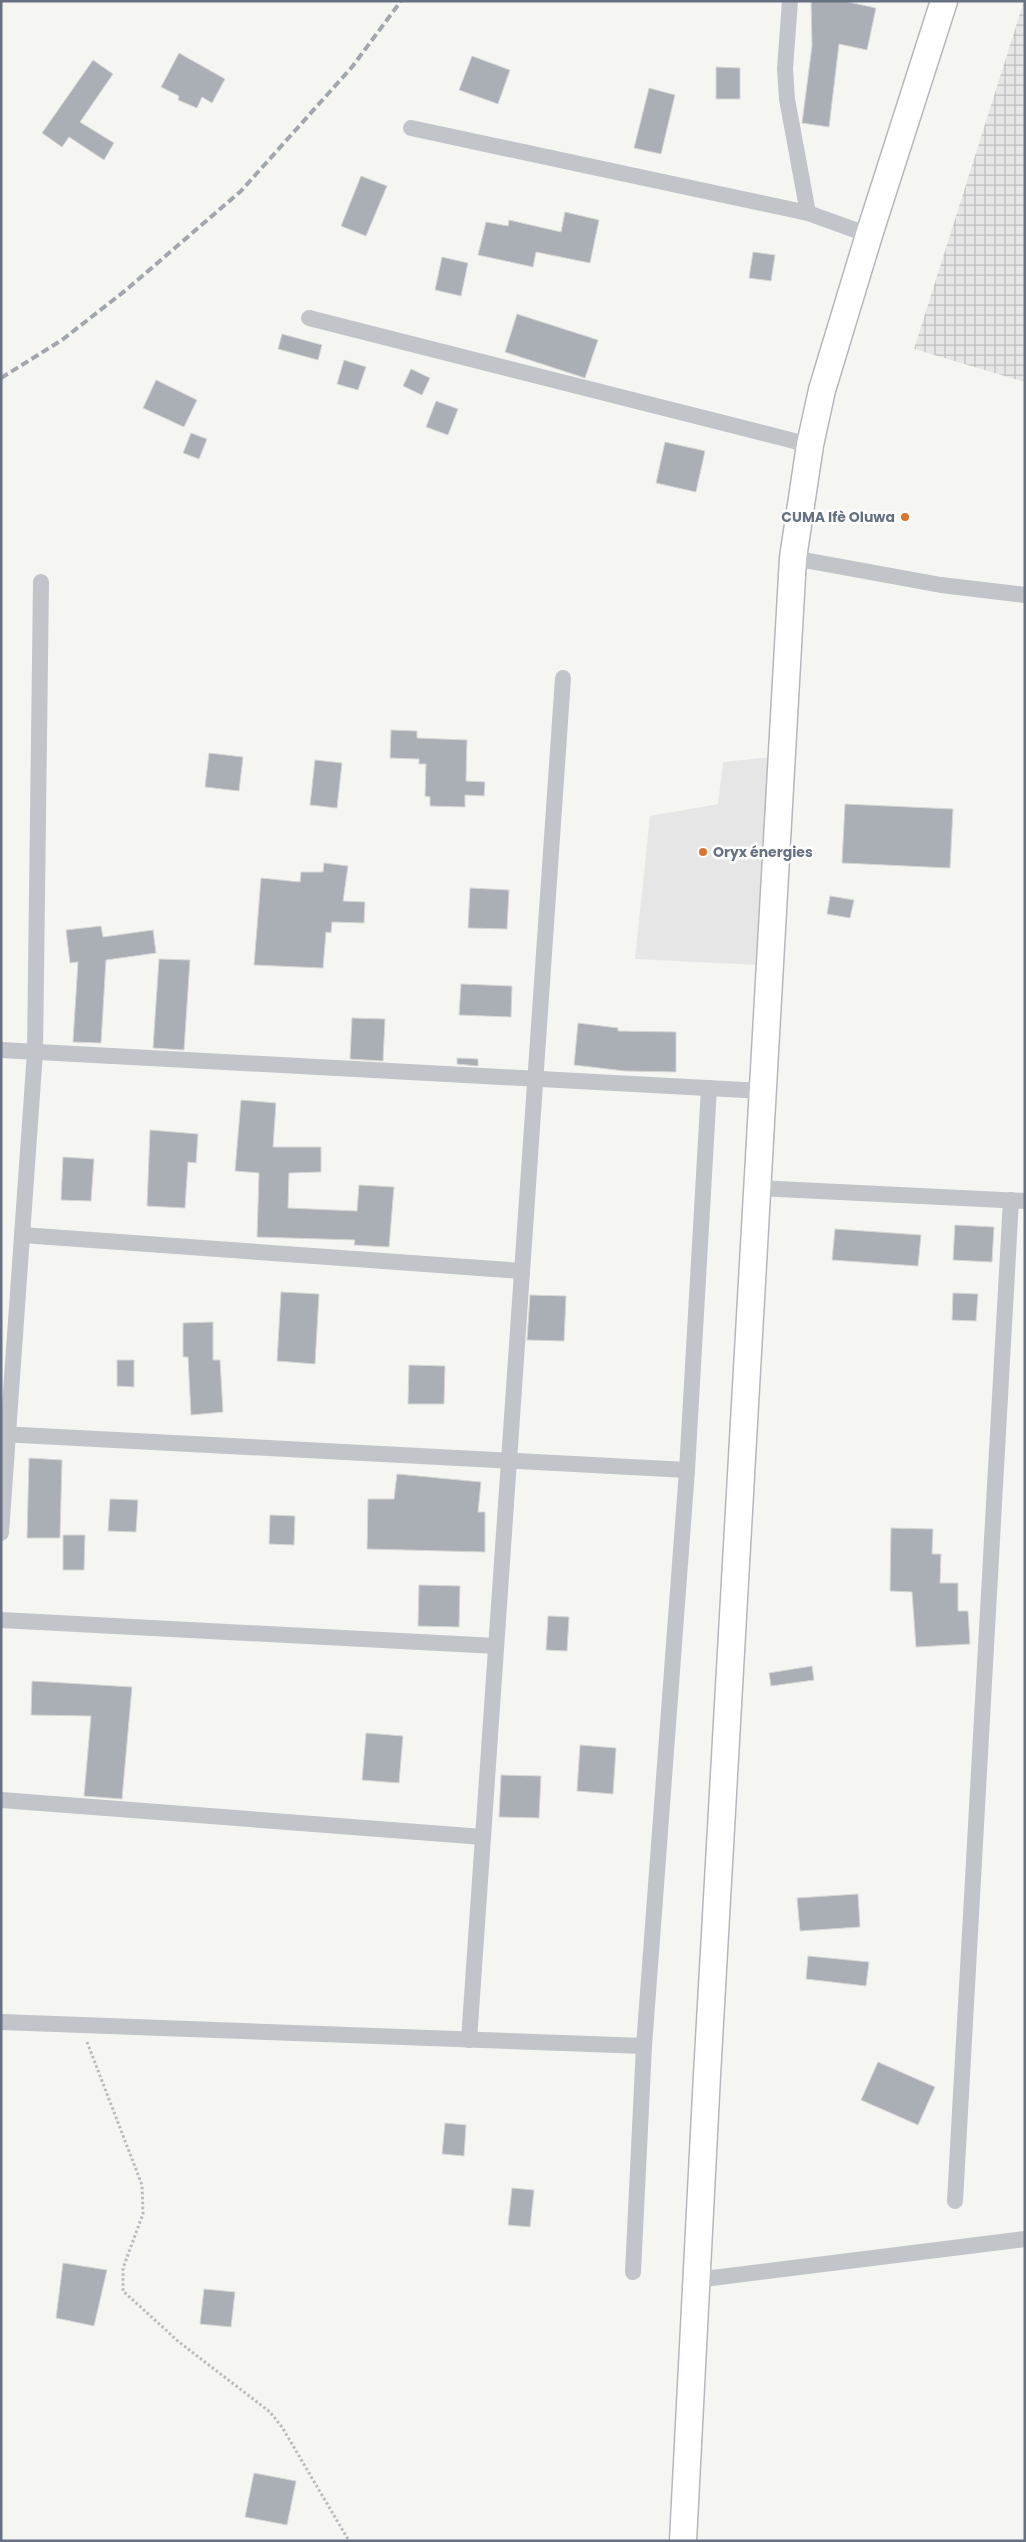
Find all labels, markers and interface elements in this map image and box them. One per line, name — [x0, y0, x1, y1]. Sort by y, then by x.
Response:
place label: CUMA Ifè Oluwa — [781, 507, 895, 527]
marker: CUMA Ifè Oluwa — [899, 511, 911, 523]
place label: Oryx énergies — [713, 842, 813, 862]
marker: Oryx énergies — [697, 846, 709, 858]

